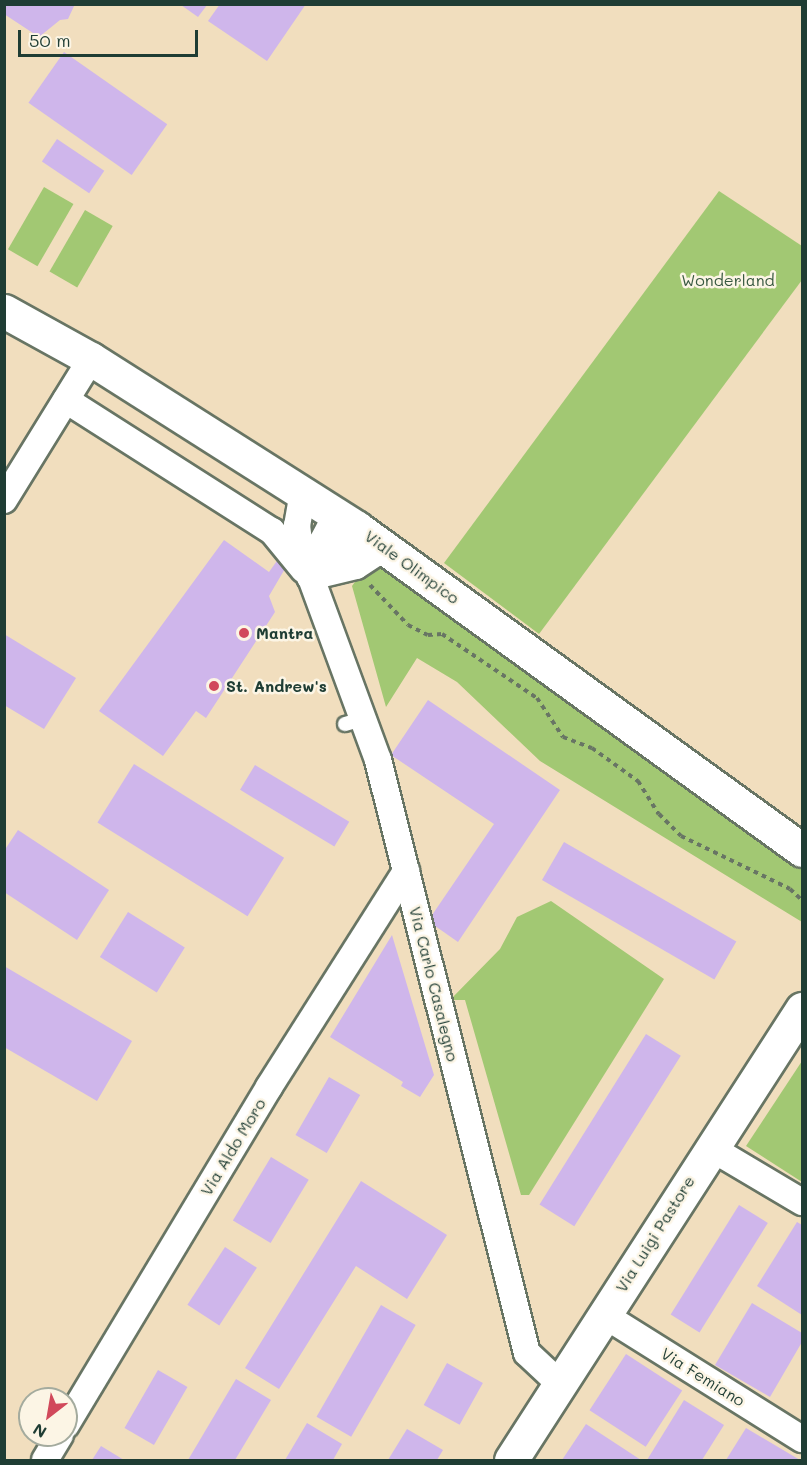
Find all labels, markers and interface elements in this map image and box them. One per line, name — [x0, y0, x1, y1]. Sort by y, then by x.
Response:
scale bar — [21, 18, 201, 56]
text: 50 m — [29, 28, 71, 52]
park label: Wonderland — [681, 270, 775, 290]
street label: Viale Olimpico — [361, 526, 463, 608]
place label: Mantra — [256, 623, 313, 643]
marker: Mantra — [237, 626, 251, 640]
place label: St. Andrew's — [226, 676, 327, 696]
marker: St. Andrew's — [207, 679, 221, 693]
street label: Via Carlo Casalegno — [405, 905, 463, 1063]
street label: Via Aldo Moro — [196, 1095, 270, 1199]
street label: Via Luigi Pastore — [611, 1172, 699, 1296]
street label: Via Femiano — [658, 1344, 748, 1410]
north arrow — [18, 1387, 78, 1447]
text: N — [29, 1419, 50, 1443]

